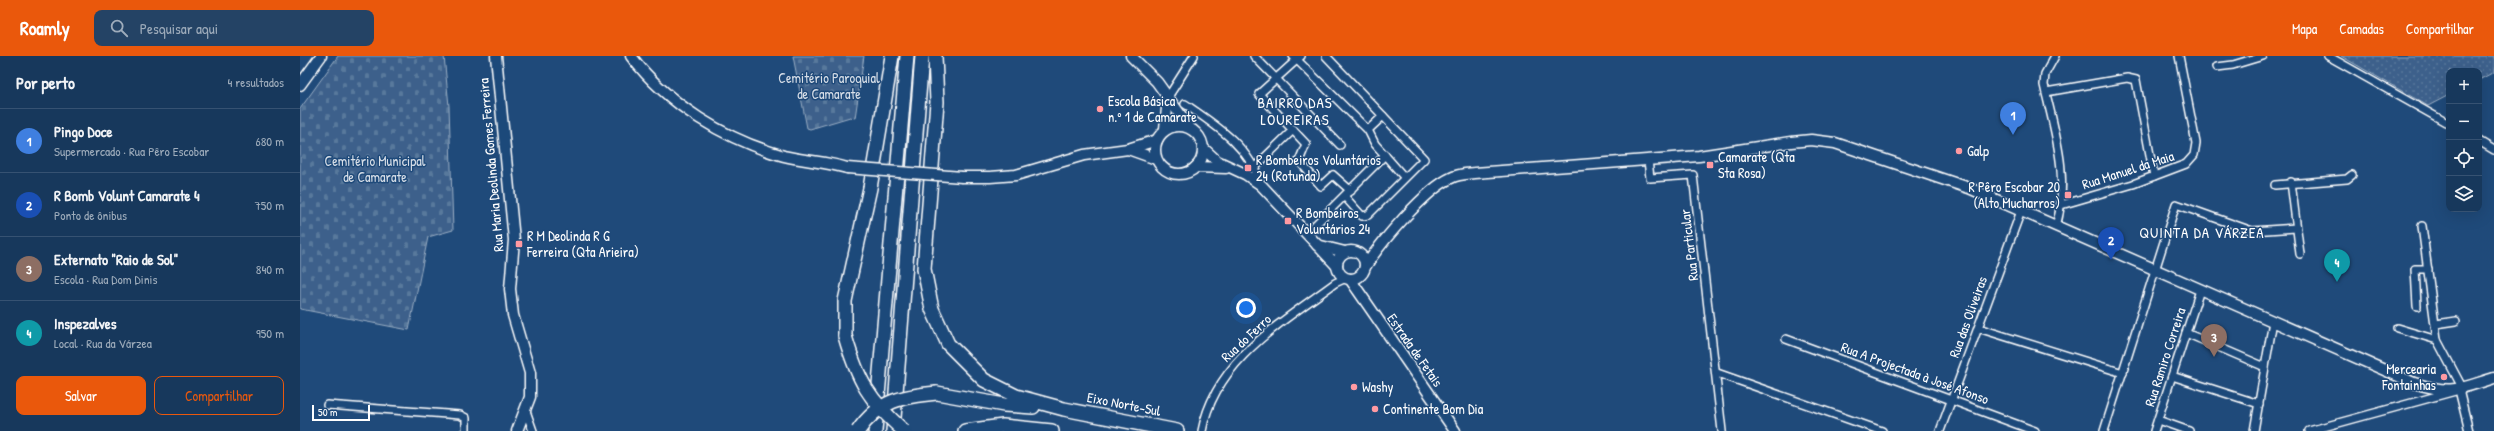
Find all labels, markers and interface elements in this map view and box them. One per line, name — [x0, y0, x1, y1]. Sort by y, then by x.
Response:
search box — [94, 10, 374, 46]
text: Roamly — [20, 15, 70, 41]
icon: search — [108, 17, 130, 39]
text: Pesquisar aqui — [140, 18, 218, 39]
text: Mapa — [2292, 19, 2317, 38]
text: Camadas — [2339, 19, 2384, 38]
text: Compartilhar — [2406, 19, 2474, 38]
park label: Cemitério Paroquial de Camarate — [778, 68, 880, 103]
map controls — [2446, 68, 2482, 212]
button: + — [2446, 68, 2482, 104]
text: Por perto — [16, 71, 75, 94]
text: 4 resultados — [227, 73, 284, 91]
street label: Rua Maria Deolinda Gomes Ferreira — [473, 77, 508, 253]
place label: Escola Básica n.º 1 de Camarate — [1108, 91, 1197, 126]
district label: BAIRRO DAS LOUREIRAS — [1257, 92, 1333, 130]
pin: 1 — [2000, 102, 2026, 135]
marker: Escola Básica n.º 1 de Camarate — [1095, 104, 1105, 114]
button: − — [2446, 104, 2482, 140]
text: Pingo Doce — [54, 121, 113, 142]
text: 1 — [27, 132, 31, 150]
text: 680 m — [256, 132, 284, 150]
button: locate — [2446, 140, 2482, 176]
place label: Galp — [1967, 141, 1989, 161]
text: Supermercado · Rua Pêro Escobar — [54, 142, 209, 160]
marker: Galp — [1954, 146, 1964, 156]
street label: Rua Manuel da Maia — [2079, 146, 2177, 193]
place label: Camarate (Qta Sta Rosa) — [1718, 147, 1795, 182]
place label: R Bombeiros Voluntários 24 (Rotunda) — [1256, 150, 1381, 185]
park label: Cemitério Municipal de Camarate — [325, 151, 426, 186]
marker: Camarate (Qta Sta Rosa) — [1705, 160, 1715, 170]
marker: R Bombeiros Voluntários 24 (Rotunda) — [1243, 163, 1253, 173]
button: layers — [2446, 176, 2482, 212]
place label: R Pêro Escobar 20 (Alto Mucharros) — [1969, 177, 2060, 212]
text: R Bomb Volunt Camarate 4 — [54, 185, 200, 206]
marker: R Pêro Escobar 20 (Alto Mucharros) — [2063, 190, 2073, 200]
text: 2 — [26, 196, 32, 214]
text: 750 m — [254, 196, 284, 214]
place label: R Bombeiros Voluntários 24 — [1296, 203, 1370, 238]
text: Ponto de ônibus — [54, 206, 127, 224]
street label: Rua Particular — [1675, 208, 1702, 282]
marker: R Bombeiros Voluntários 24 — [1283, 216, 1293, 226]
district label: QUINTA DA VÁRZEA — [2139, 222, 2265, 243]
place label: R M Deolinda R G Ferreira (Qta Arieira) — [526, 226, 639, 261]
pin: 2 — [2098, 227, 2124, 260]
marker: R M Deolinda R G Ferreira (Qta Arieira) — [514, 239, 524, 249]
text: Externato "Raio de Sol" — [54, 249, 178, 270]
pin: 4 — [2324, 249, 2350, 282]
text: 3 — [26, 260, 32, 278]
text: 840 m — [256, 260, 284, 278]
text: Escola · Rua Dom Dinis — [54, 270, 157, 288]
street label: Rua das Oliveiras — [1944, 273, 1991, 360]
your location — [1236, 298, 1256, 318]
street label: Rua Ramiro Correira — [2140, 304, 2190, 409]
street label: Rua do Ferro — [1216, 309, 1275, 366]
street label: Estrada de Fetais — [1383, 309, 1448, 390]
text: Inspezalves — [54, 313, 117, 334]
text: 4 — [27, 324, 31, 342]
text: 950 m — [256, 324, 284, 342]
pin: 3 — [2201, 324, 2227, 357]
text: Local · Rua da Várzea — [54, 334, 152, 352]
street label: Rua A Projectada à José Afonso — [1838, 337, 1992, 409]
place label: Mercearia Fontainhas — [2381, 359, 2436, 394]
marker: Mercearia Fontainhas — [2439, 372, 2449, 382]
button: Salvar — [16, 376, 146, 415]
button: Compartilhar — [154, 376, 284, 415]
place label: Washy — [1362, 377, 1393, 397]
marker: Washy — [1349, 382, 1359, 392]
street label: Eixo Norte-Sul — [1086, 387, 1163, 420]
place label: Continente Bom Dia — [1383, 399, 1484, 418]
scale bar — [312, 403, 370, 422]
marker: Continente Bom Dia — [1370, 404, 1380, 414]
text: 50 m — [318, 405, 338, 419]

